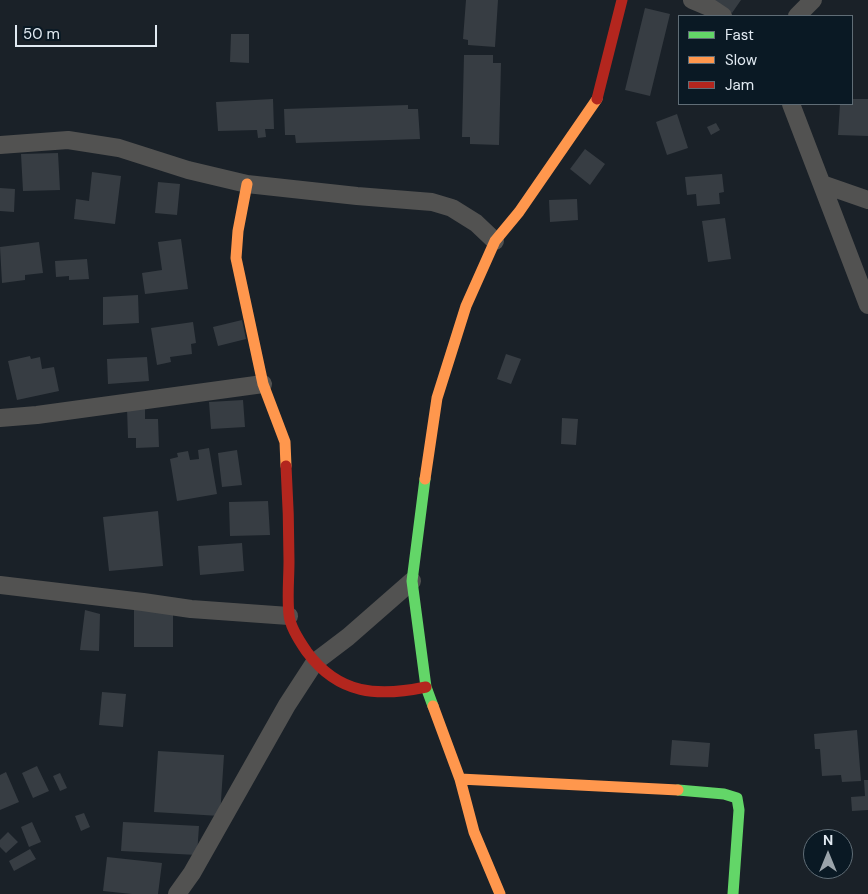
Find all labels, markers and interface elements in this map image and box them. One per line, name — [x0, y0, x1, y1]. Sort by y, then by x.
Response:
scale bar — [18, 15, 160, 47]
legend — [678, 15, 853, 105]
text: 50 m — [23, 24, 60, 44]
text: Fast — [725, 25, 754, 45]
text: Slow — [725, 50, 757, 70]
text: Jam — [725, 75, 754, 95]
north arrow — [803, 829, 853, 879]
text: N — [823, 831, 833, 849]

